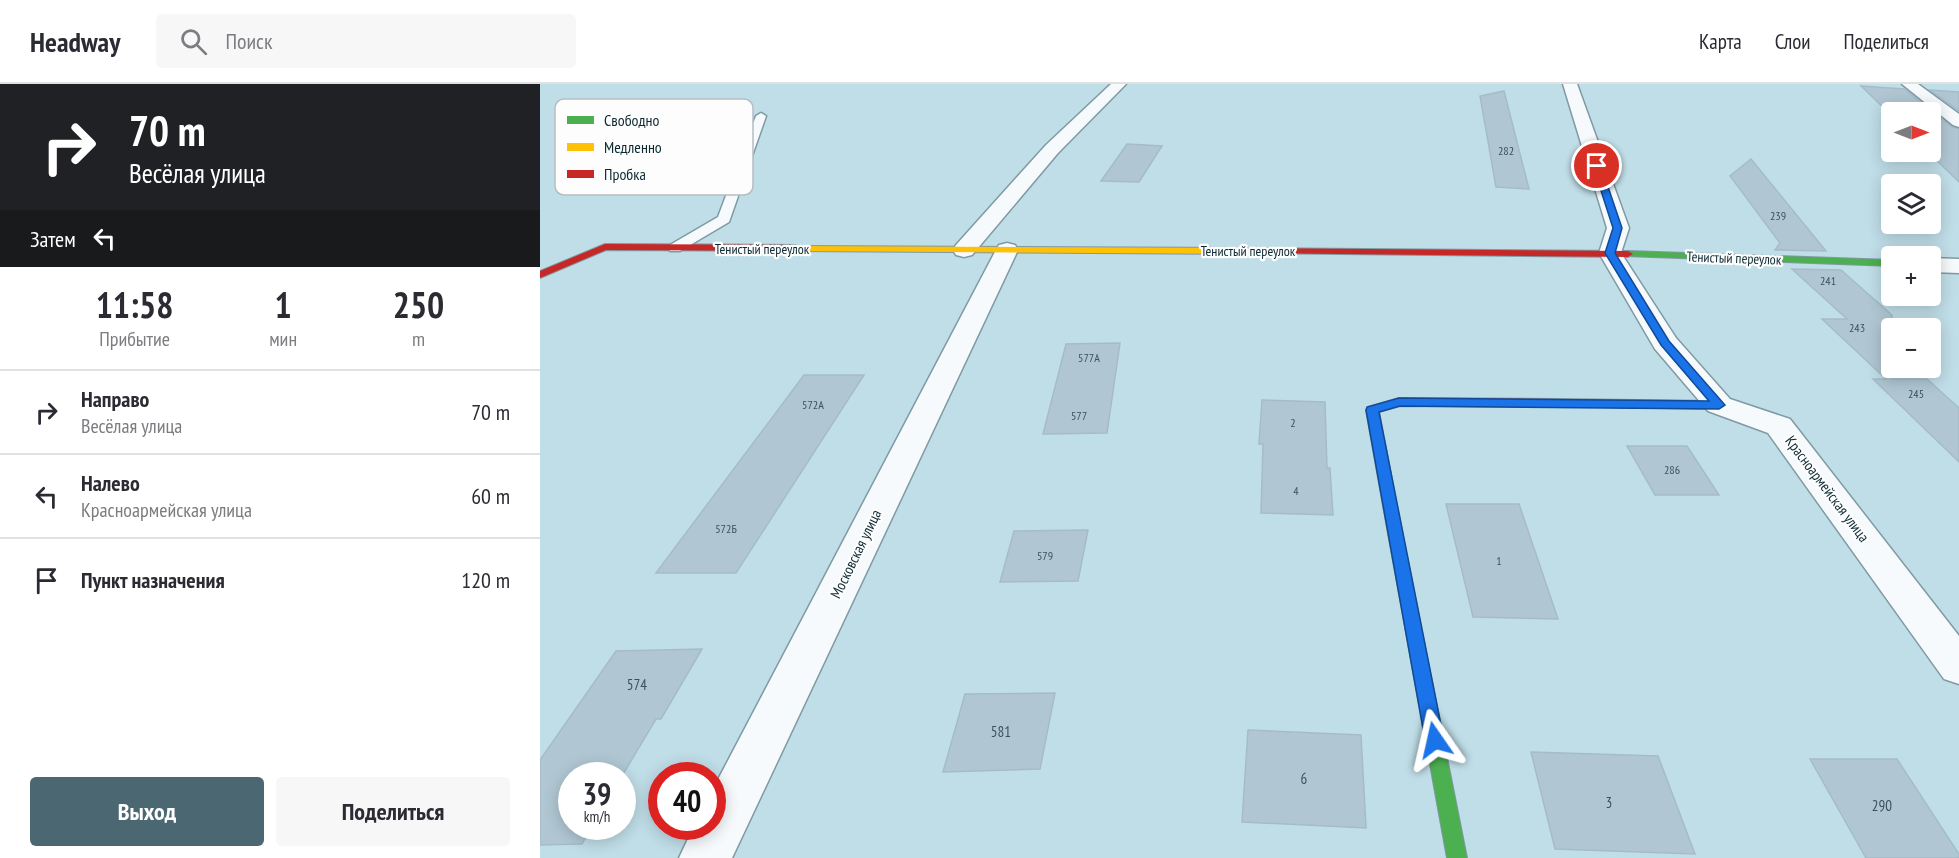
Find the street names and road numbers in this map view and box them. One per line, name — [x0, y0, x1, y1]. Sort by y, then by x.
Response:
street label: Тенистый переулок — [715, 240, 810, 258]
street label: Тенистый переулок — [1201, 242, 1296, 260]
street label: Тенистый переулок — [1686, 247, 1782, 269]
street label: Красноармейская улица — [1781, 432, 1874, 546]
street label: Московская улица — [826, 506, 885, 601]

